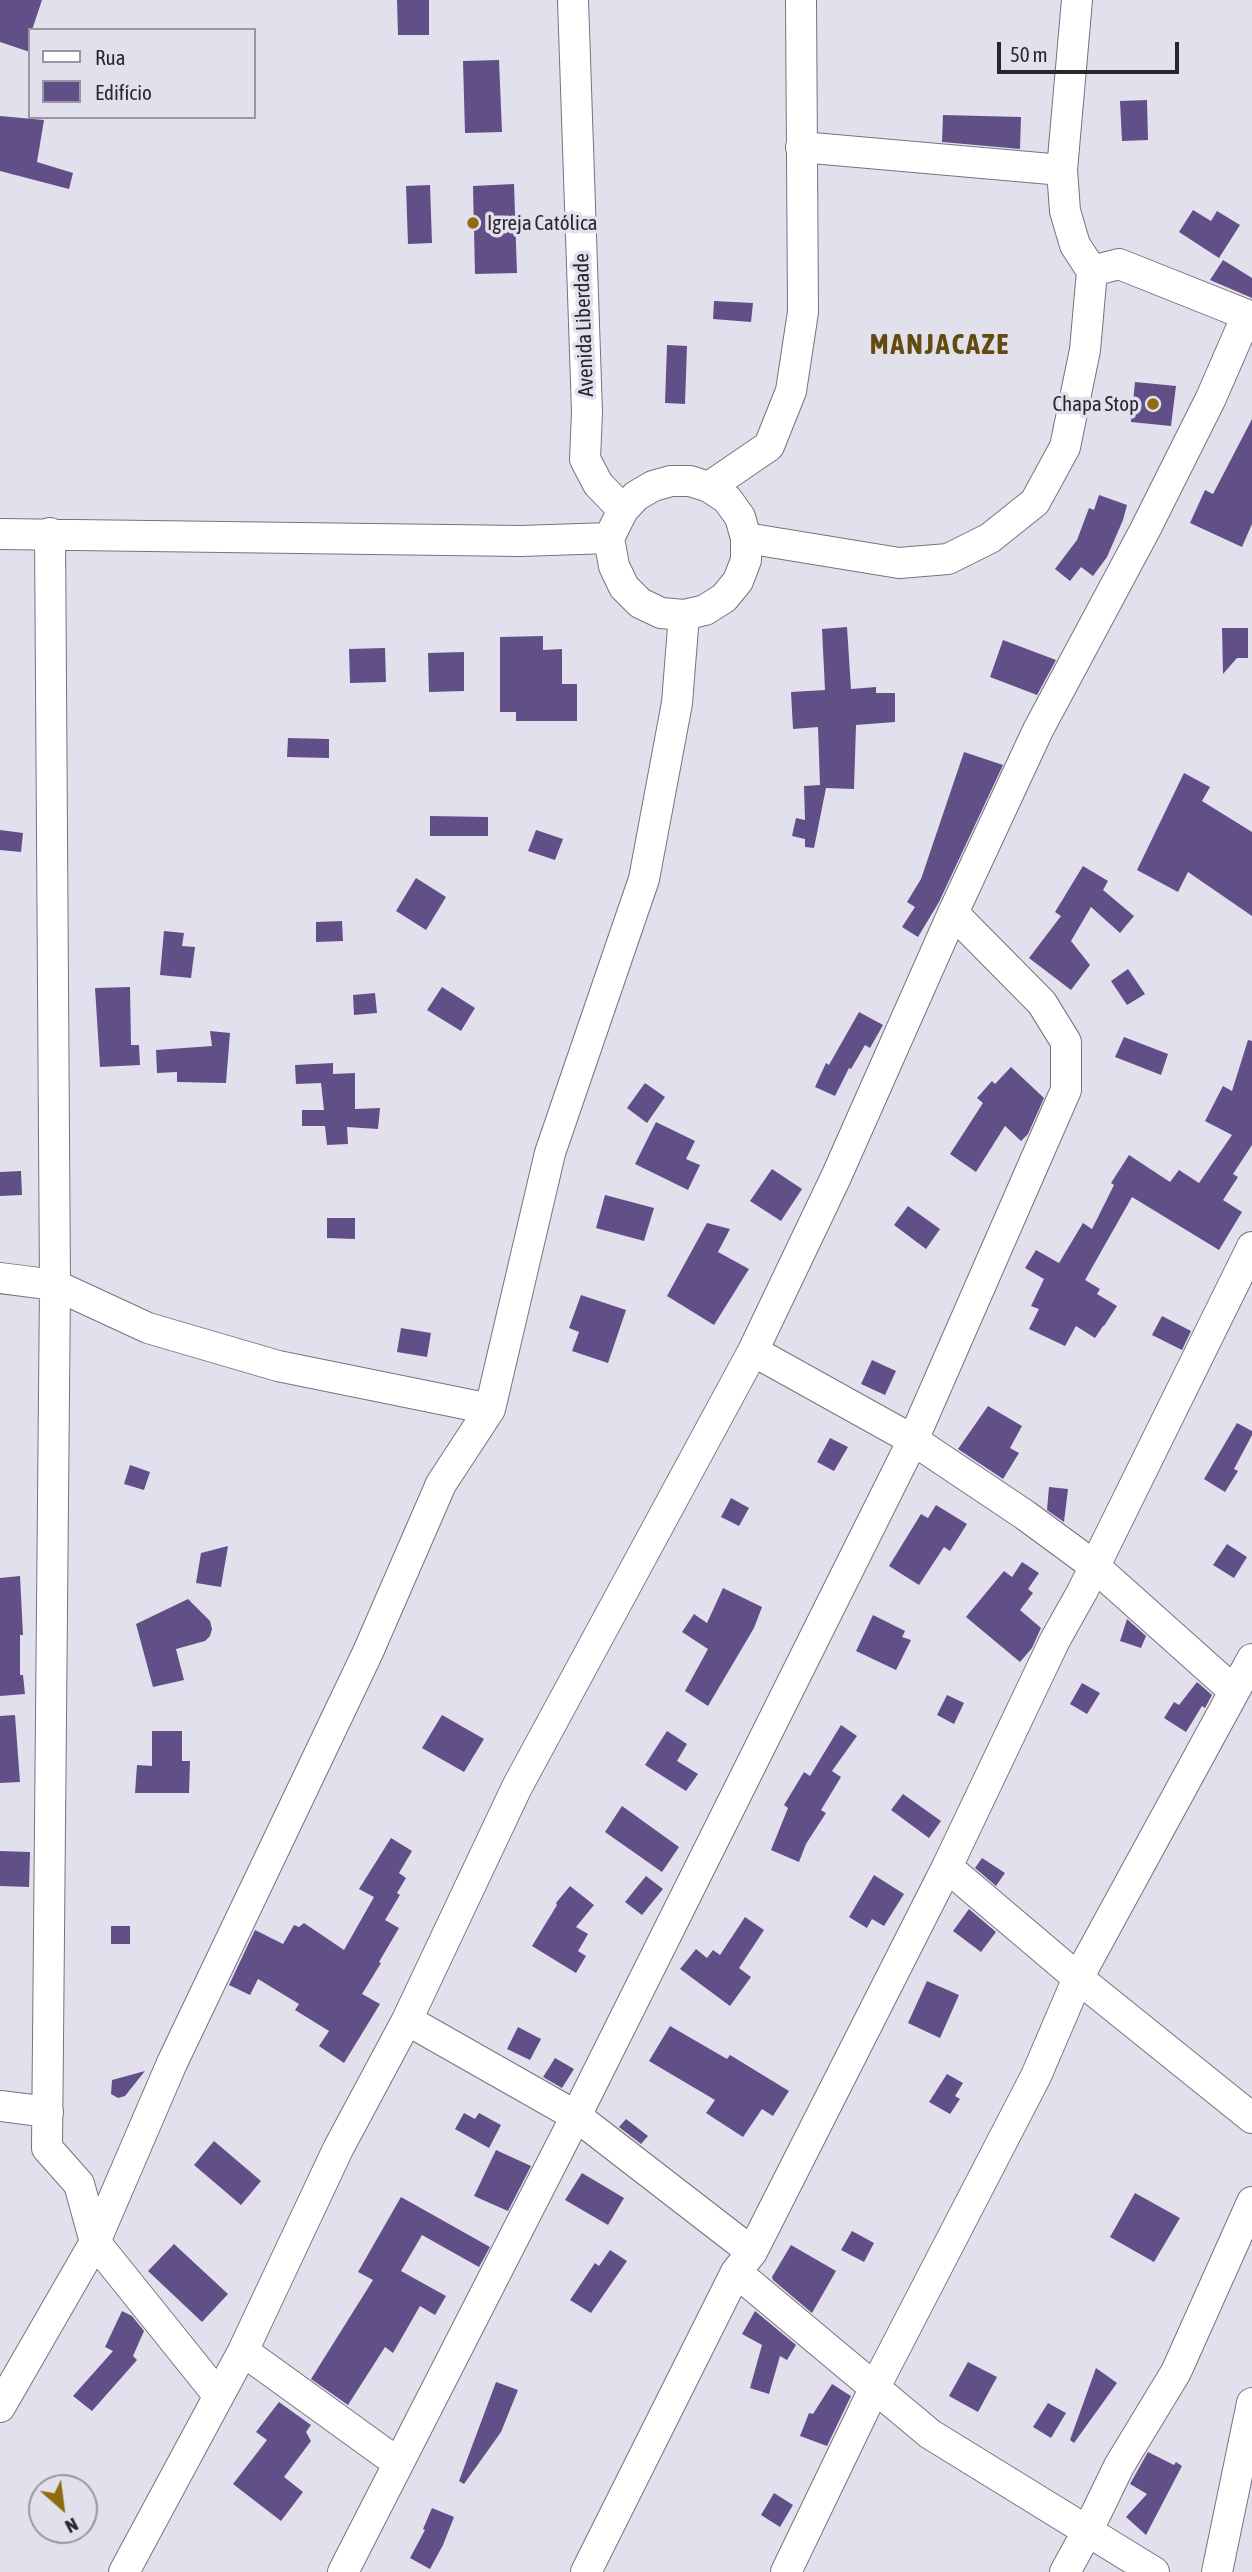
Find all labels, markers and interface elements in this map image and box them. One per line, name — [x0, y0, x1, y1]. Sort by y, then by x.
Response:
legend — [28, 28, 256, 119]
scale bar — [1000, 28, 1182, 72]
text: 50 m — [1010, 42, 1048, 66]
text: Rua — [95, 45, 125, 69]
text: Edifício — [95, 80, 152, 104]
place label: Igreja Católica — [487, 210, 597, 236]
marker: Igreja Católica — [465, 215, 481, 231]
street label: Avenida Liberdade — [569, 253, 599, 397]
district label: MANJACAZE — [871, 328, 1009, 362]
place label: Chapa Stop — [1053, 391, 1139, 417]
marker: Chapa Stop — [1145, 396, 1161, 412]
north arrow — [28, 2474, 98, 2544]
text: N — [62, 2513, 82, 2538]

